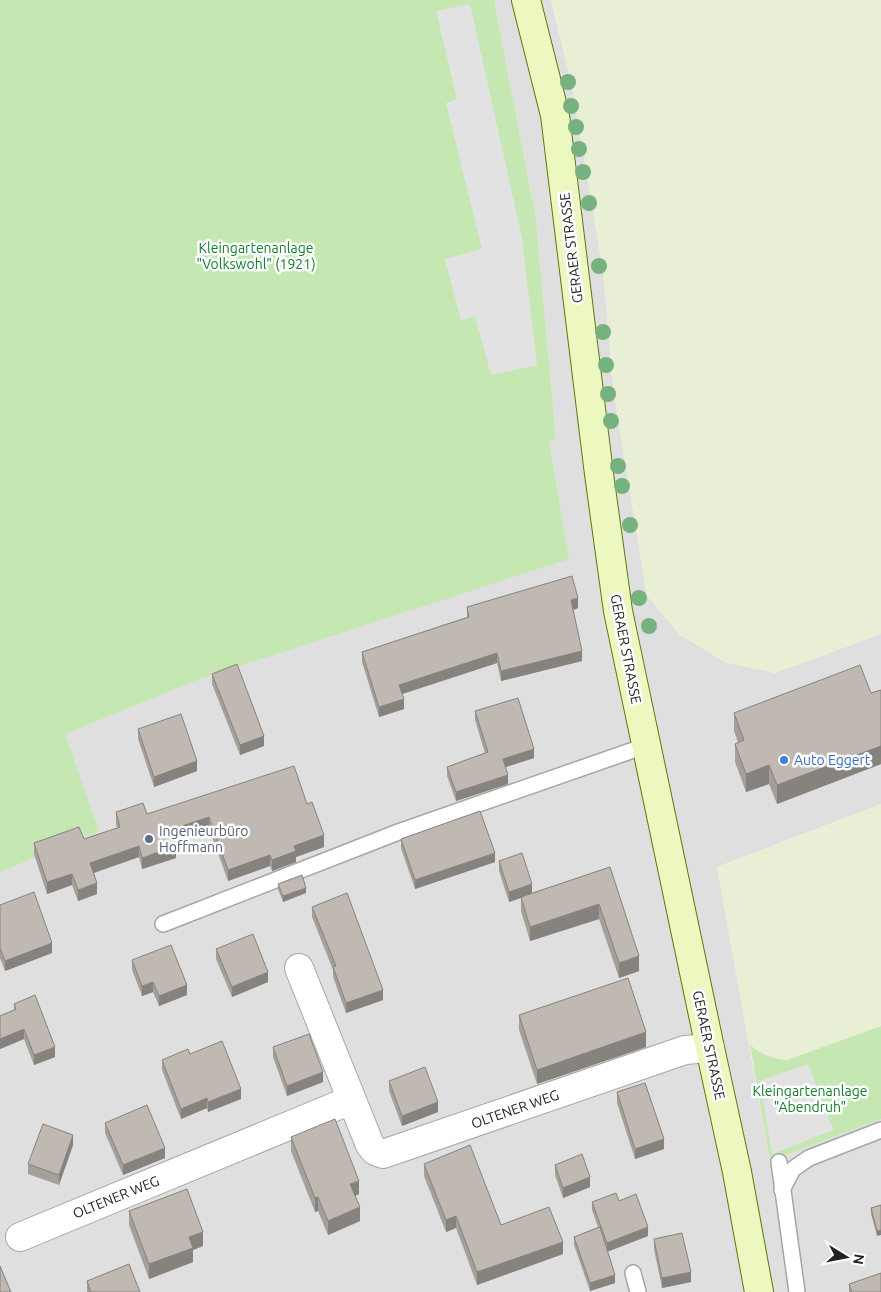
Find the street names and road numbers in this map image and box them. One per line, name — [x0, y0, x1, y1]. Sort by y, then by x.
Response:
street label: GERAER STRASSE — [556, 192, 586, 304]
street label: GERAER STRASSE — [608, 593, 644, 705]
street label: GERAER STRASSE — [690, 989, 728, 1101]
street label: OLTENER WEG — [469, 1086, 561, 1132]
street label: OLTENER WEG — [70, 1172, 162, 1222]

